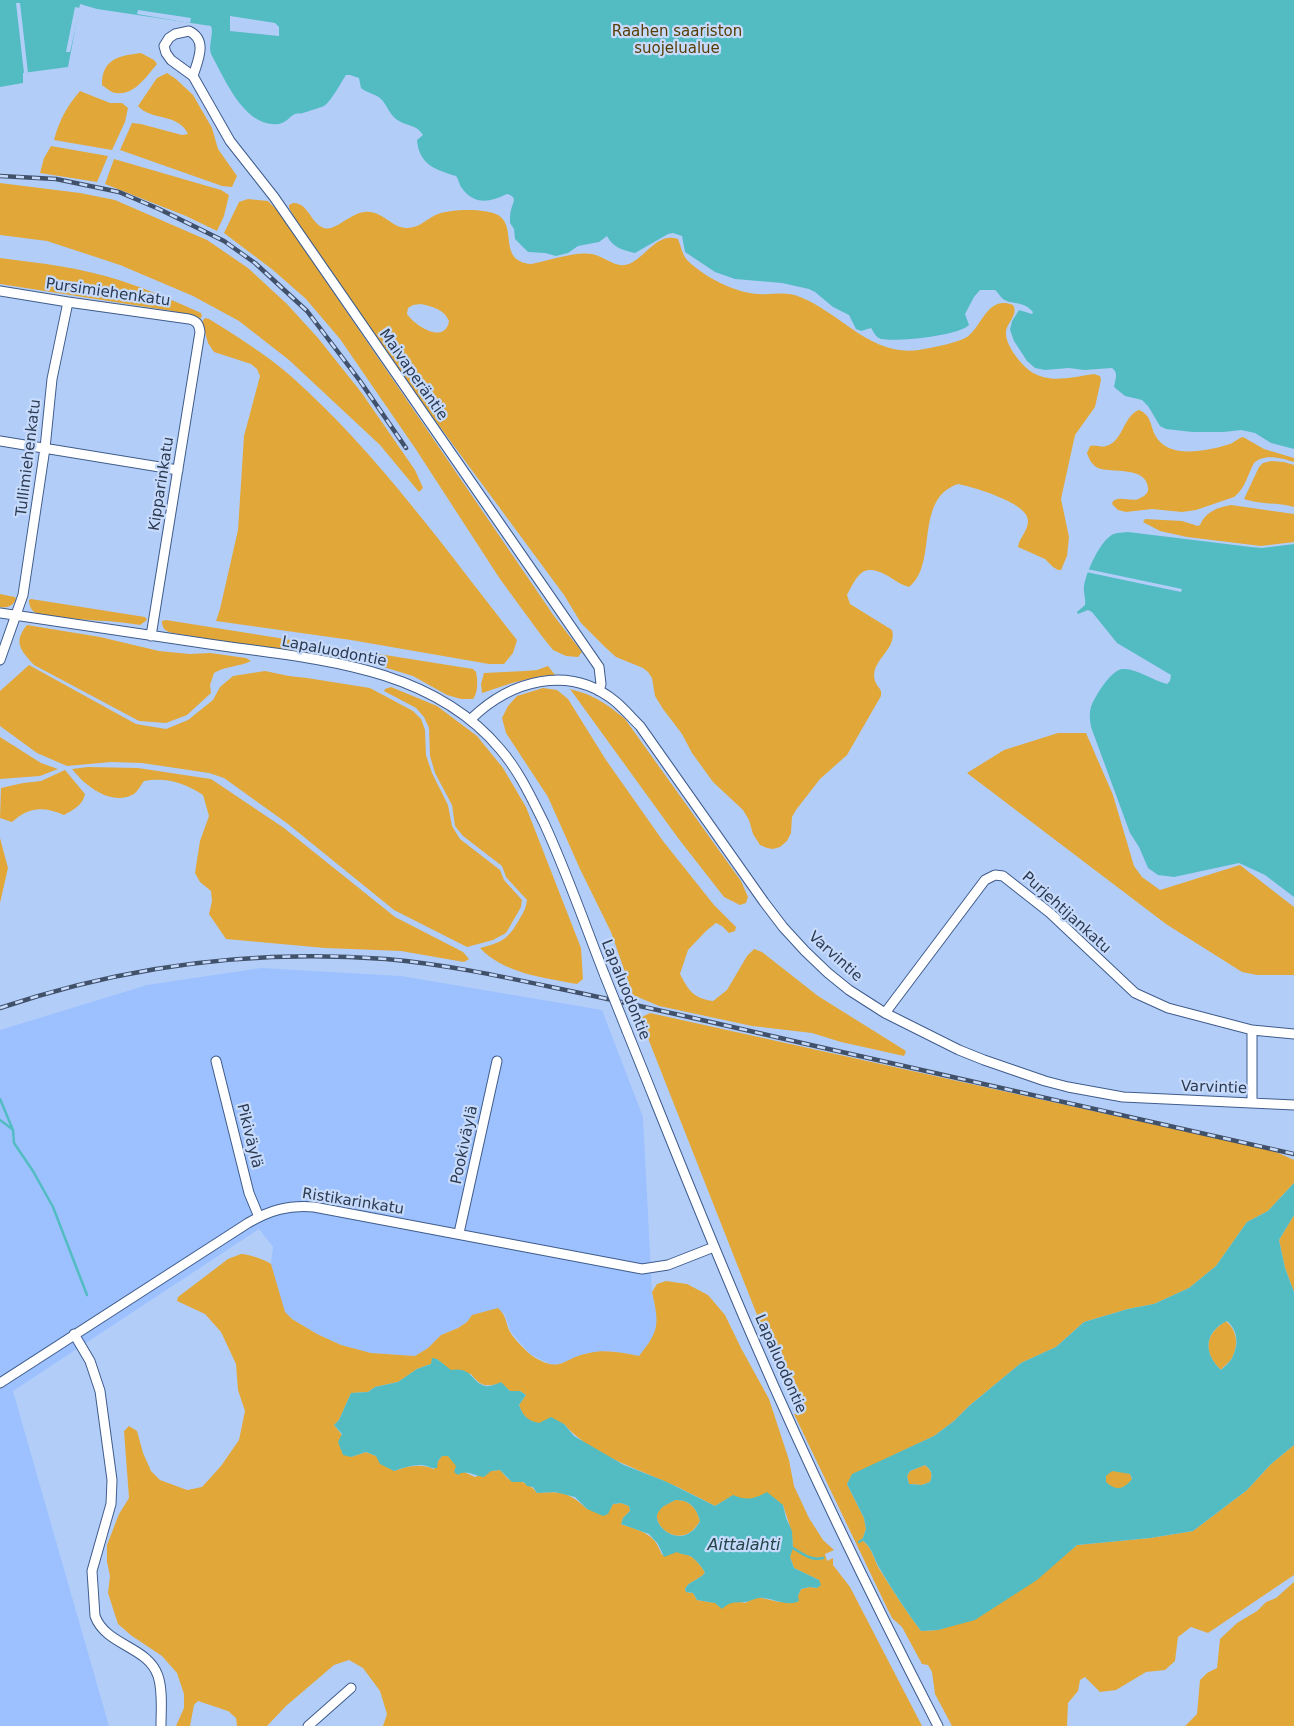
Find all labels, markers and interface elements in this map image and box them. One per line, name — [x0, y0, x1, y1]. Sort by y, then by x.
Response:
park label: Raahen saariston suojelualue — [612, 23, 742, 58]
street label: Pursimiehenkatu — [45, 275, 171, 311]
street label: Maivaperäntie — [375, 326, 451, 424]
street label: Tullimiehenkatu — [13, 398, 45, 518]
street label: Kipparinkatu — [146, 436, 178, 532]
street label: Lapaluodontie — [280, 633, 388, 671]
street label: Purjehtijankatu — [1018, 868, 1114, 958]
street label: Varvintie — [804, 928, 866, 986]
street label: Lapaluodontie — [597, 937, 653, 1043]
street label: Varvintie — [1181, 1078, 1247, 1098]
street label: Pikiväylä — [232, 1102, 266, 1170]
street label: Pookiväylä — [448, 1104, 482, 1186]
street label: Ristikarinkatu — [301, 1185, 405, 1219]
street label: Lapaluodontie — [750, 1312, 810, 1416]
water label: Aittalahti — [708, 1536, 780, 1556]

